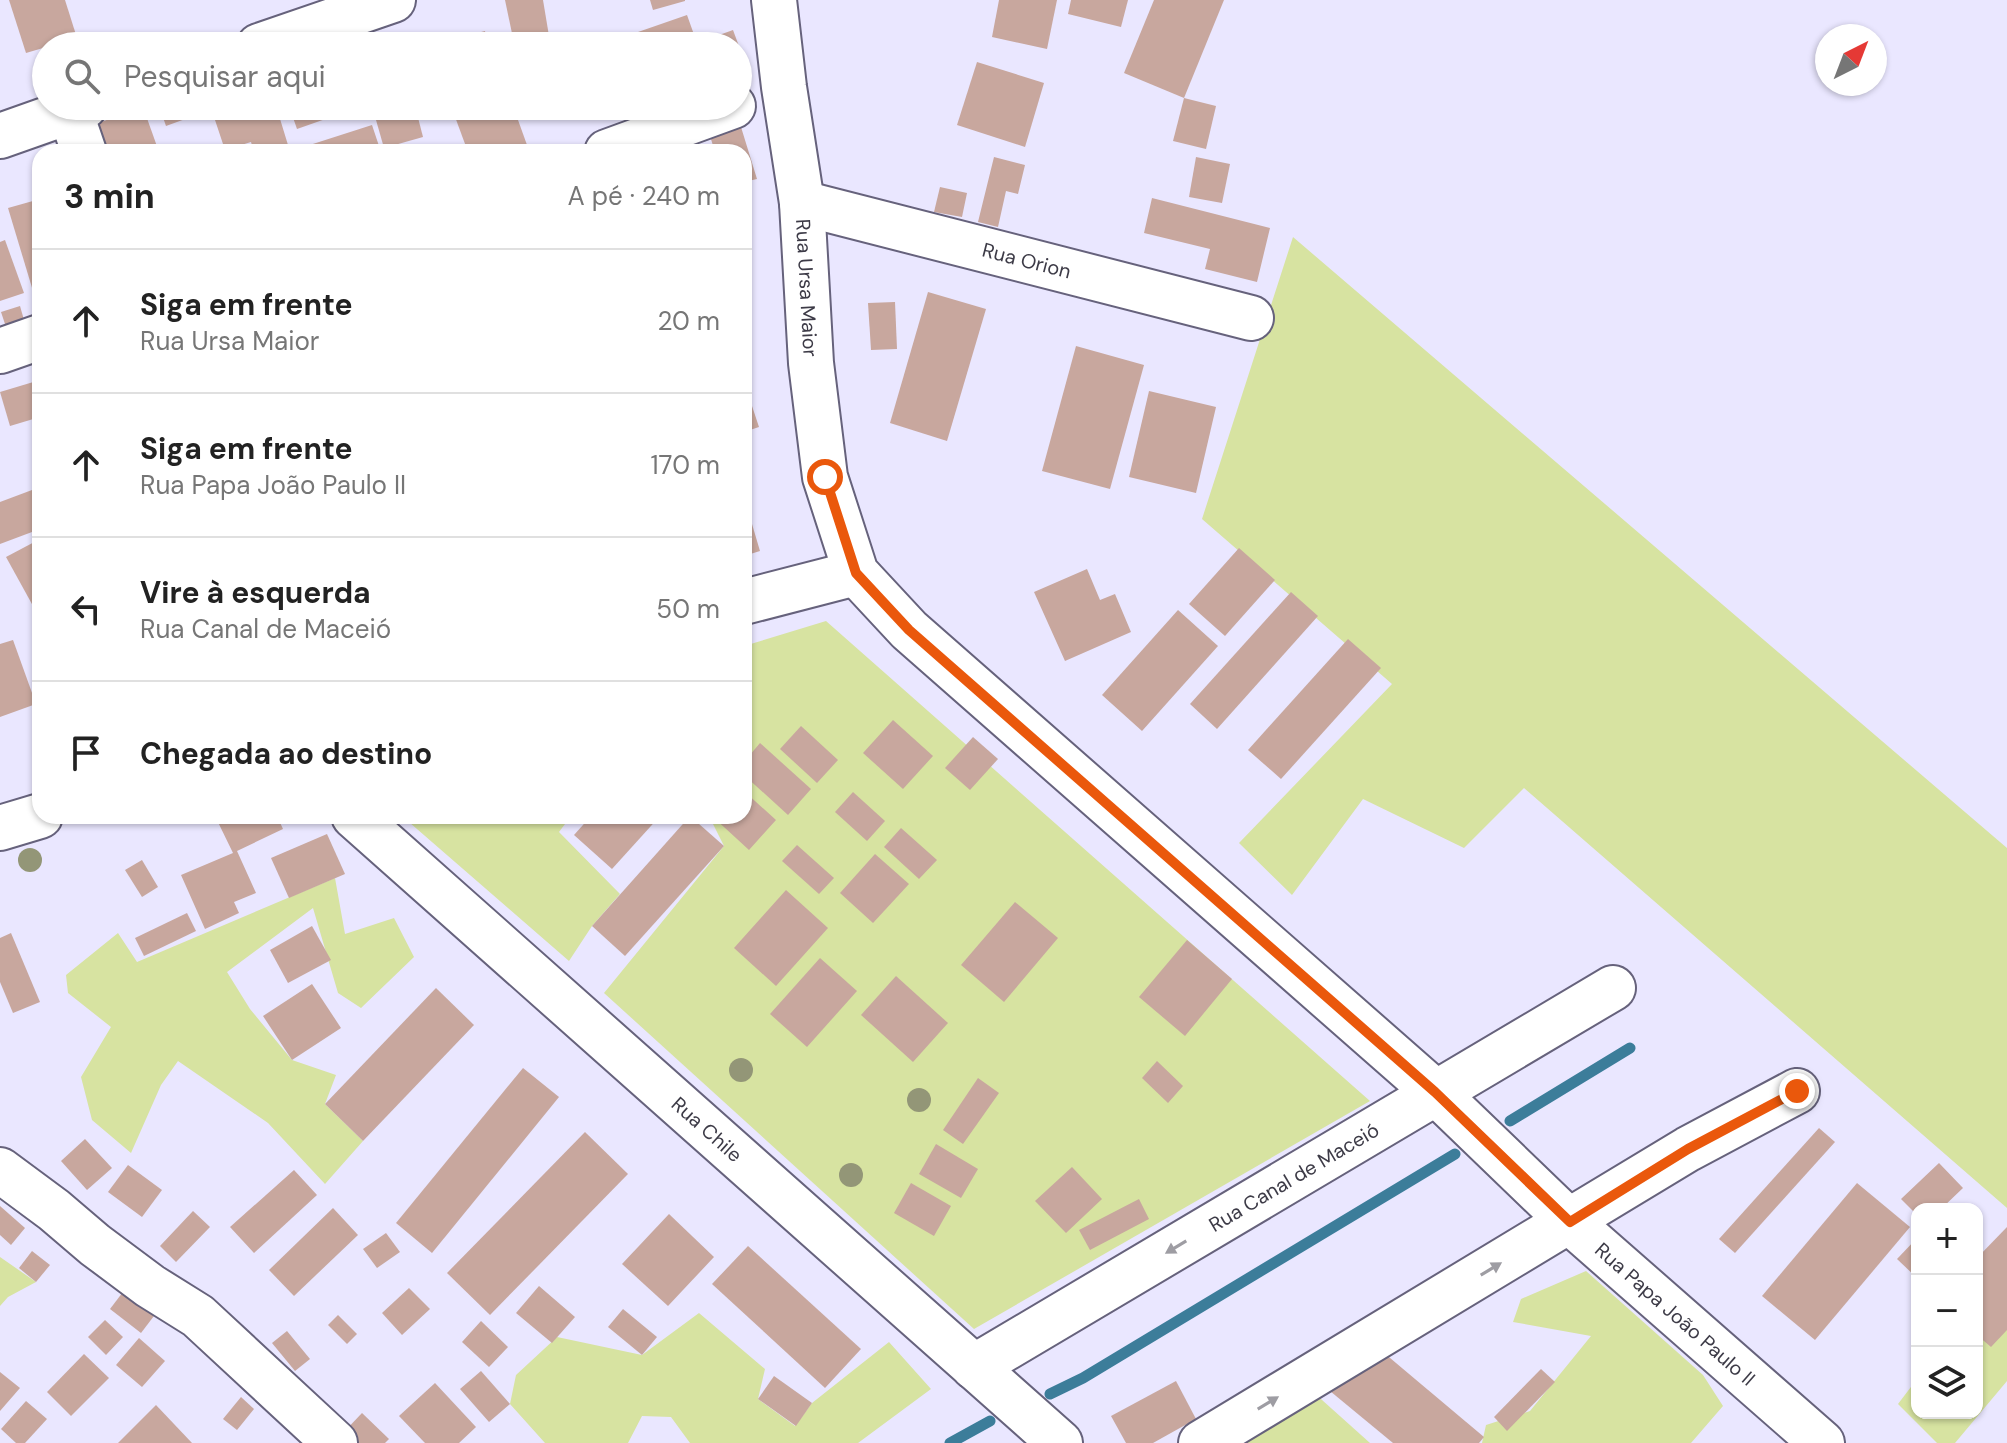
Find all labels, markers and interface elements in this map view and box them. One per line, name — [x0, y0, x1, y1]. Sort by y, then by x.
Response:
north arrow — [1815, 24, 1887, 96]
search box — [32, 32, 752, 120]
icon: search — [60, 54, 104, 98]
text: Pesquisar aqui — [124, 57, 326, 96]
text: 3 min — [64, 174, 155, 219]
text: A pé · 240 m — [568, 179, 720, 213]
street label: Rua Ursa Maior — [790, 218, 824, 358]
street label: Rua Orion — [980, 237, 1074, 284]
text: Siga em frente — [140, 285, 353, 324]
icon: ahead — [64, 299, 108, 343]
text: 20 m — [657, 304, 720, 338]
text: Rua Ursa Maior — [140, 324, 319, 358]
text: Siga em frente — [140, 429, 353, 468]
icon: ahead — [64, 443, 108, 487]
text: 170 m — [651, 448, 720, 482]
route start — [807, 459, 843, 495]
text: Rua Papa João Paulo II — [140, 468, 406, 502]
text: Vire à esquerda — [140, 573, 371, 612]
icon: left — [64, 587, 108, 631]
text: 50 m — [656, 592, 720, 626]
text: Rua Canal de Maceió — [140, 612, 391, 646]
icon: arrive — [64, 731, 108, 775]
text: Chegada ao destino — [140, 734, 432, 773]
route end — [1779, 1073, 1815, 1109]
street label: Rua Chile — [666, 1091, 748, 1168]
street label: Rua Canal de Maceió — [1204, 1117, 1384, 1238]
map controls — [1911, 1203, 1983, 1419]
button: + — [1911, 1203, 1983, 1275]
street label: Rua Papa João Paulo II — [1589, 1237, 1761, 1391]
one-way arrow — [1165, 1239, 1187, 1253]
one-way arrow — [1480, 1262, 1502, 1276]
button: − — [1911, 1275, 1983, 1347]
button: layers — [1911, 1347, 1983, 1419]
one-way arrow — [1257, 1396, 1279, 1410]

